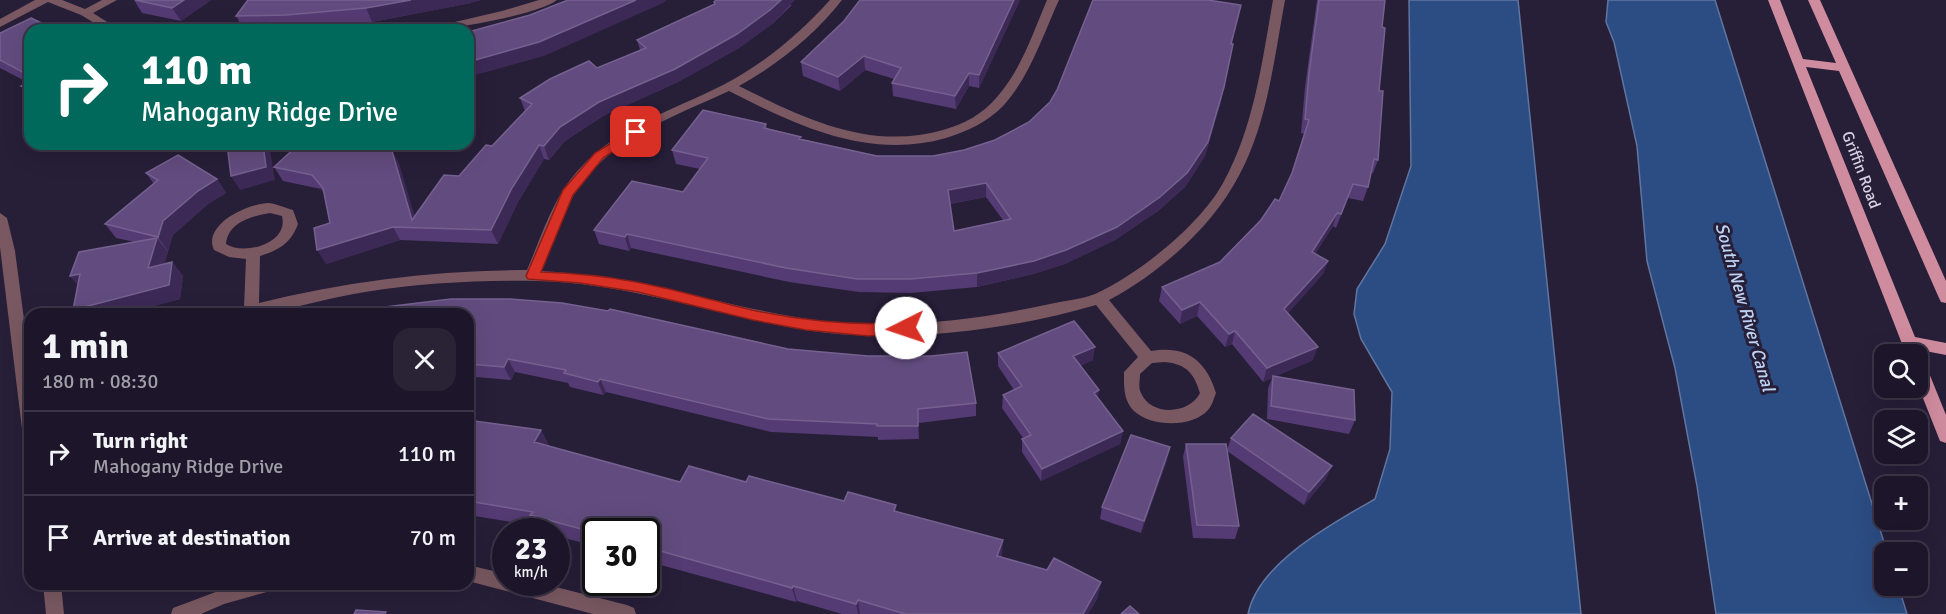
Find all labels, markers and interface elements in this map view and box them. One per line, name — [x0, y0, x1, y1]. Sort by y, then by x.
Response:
text: 110 m — [141, 45, 252, 96]
icon: right — [42, 48, 120, 126]
text: Mahogany Ridge Drive — [141, 96, 398, 129]
pin — [610, 106, 661, 157]
icon: arrive — [619, 115, 652, 148]
street label: Griffin Road — [1837, 128, 1885, 212]
water label: South New River Canal — [1710, 220, 1780, 396]
position arrow — [874, 296, 938, 360]
text: 1 min — [42, 324, 129, 369]
button: close — [393, 328, 456, 391]
map controls — [1874, 344, 1928, 596]
button: search — [1874, 344, 1928, 398]
text: 180 m · 08:30 — [42, 369, 158, 394]
button: layers — [1874, 410, 1928, 464]
text: Turn right — [93, 427, 188, 454]
icon: right — [42, 437, 75, 470]
text: 110 m — [398, 440, 456, 467]
text: Mahogany Ridge Drive — [93, 454, 283, 479]
button: + — [1874, 476, 1928, 530]
speed limit sign: 30 — [582, 518, 660, 596]
icon: arrive — [42, 521, 75, 554]
text: Arrive at destination — [93, 524, 290, 551]
text: 70 m — [410, 524, 456, 551]
text: 23 — [515, 531, 547, 568]
button: − — [1874, 542, 1928, 596]
text: km/h — [514, 563, 548, 581]

